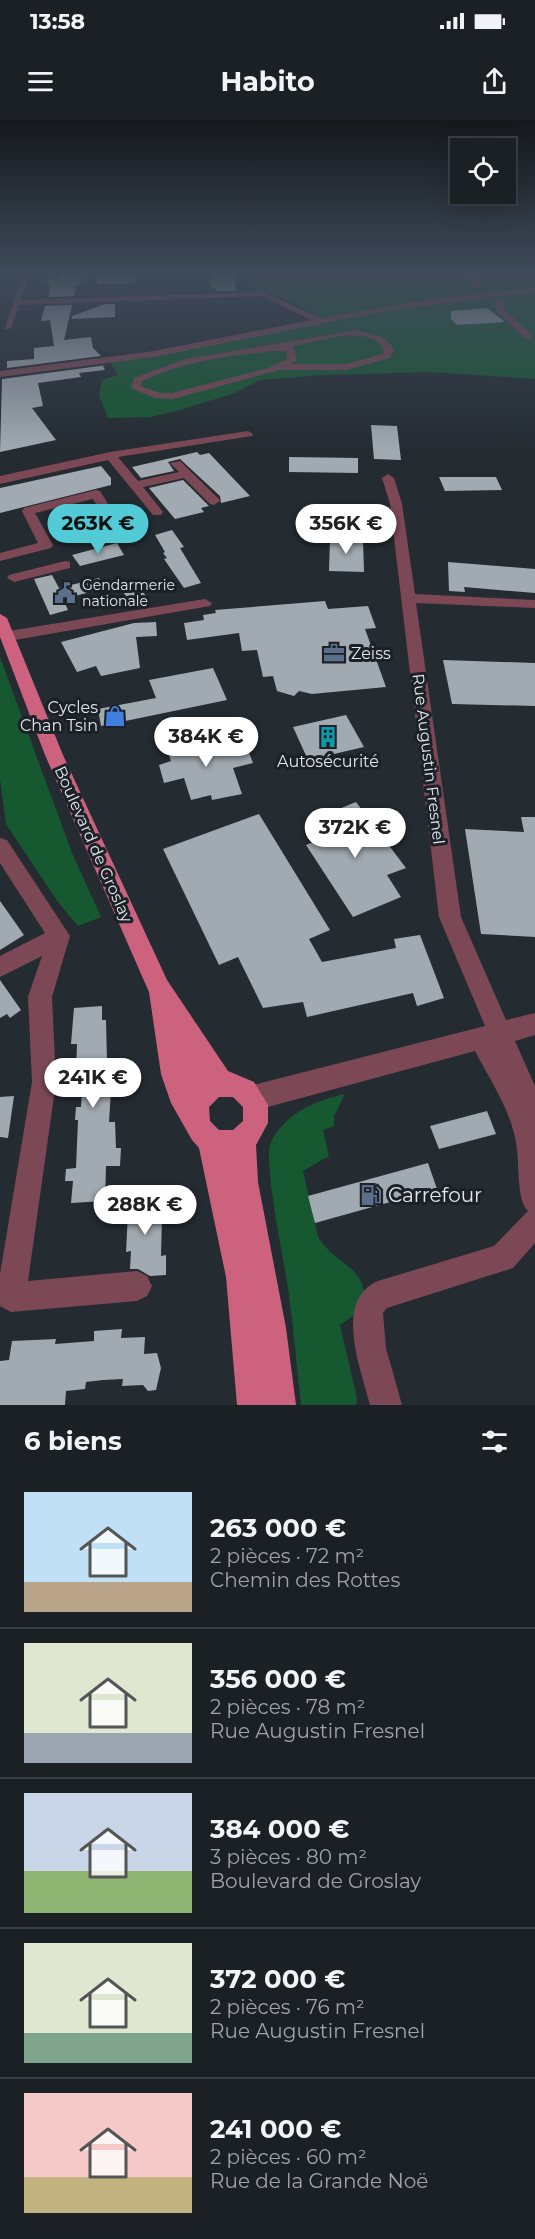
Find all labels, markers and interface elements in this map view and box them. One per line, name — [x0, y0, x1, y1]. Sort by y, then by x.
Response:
text: 13:58 — [30, 8, 85, 35]
icon: menu — [24, 65, 57, 98]
text: Habito — [220, 65, 315, 98]
icon: share — [478, 65, 511, 98]
map controls — [450, 138, 516, 204]
button: locate — [450, 138, 516, 204]
pin: 263K € — [49, 504, 147, 555]
pin: 356K € — [297, 504, 395, 555]
text: 263K € — [61, 511, 135, 535]
text: 356K € — [310, 511, 382, 535]
place label: Gendarmerie nationale — [82, 576, 175, 610]
public building icon: Gendarmerie nationale — [53, 581, 77, 605]
office icon: Zeiss — [322, 641, 346, 665]
place label: Zeiss — [351, 644, 391, 663]
street label: Rue Augustin Fresnel — [409, 673, 448, 846]
place label: Cycles Chan Tsin — [20, 698, 98, 735]
shop icon: Cycles Chan Tsin — [103, 704, 127, 728]
pin: 384K € — [157, 717, 255, 768]
text: 384K € — [168, 724, 244, 748]
building icon: Autosécurité — [316, 725, 340, 749]
place label: Autosécurité — [277, 752, 379, 771]
street label: Boulevard de Groslay — [51, 763, 137, 926]
pin: 372K € — [306, 808, 404, 859]
text: 372K € — [319, 815, 391, 839]
pin: 241K € — [44, 1058, 142, 1109]
text: 241K € — [58, 1065, 128, 1089]
fuel station icon: Carrefour — [359, 1183, 383, 1207]
place label: Carrefour — [388, 1183, 482, 1207]
pin: 288K € — [96, 1185, 194, 1236]
text: 288K € — [108, 1192, 182, 1216]
text: 6 biens — [24, 1425, 122, 1457]
icon: filters — [478, 1425, 511, 1458]
text: 263 000 € — [210, 1512, 346, 1544]
icon: home — [72, 1516, 144, 1588]
text: 2 pièces · 72 m² — [210, 1544, 364, 1568]
text: Chemin des Rottes — [210, 1568, 400, 1592]
text: 356 000 € — [210, 1663, 346, 1695]
icon: home — [72, 1667, 144, 1739]
text: 2 pièces · 78 m² — [210, 1695, 365, 1719]
text: Rue Augustin Fresnel — [210, 1719, 425, 1743]
text: 384 000 € — [210, 1813, 349, 1845]
icon: home — [72, 1817, 144, 1889]
text: 3 pièces · 80 m² — [210, 1845, 367, 1869]
text: Boulevard de Groslay — [210, 1869, 421, 1893]
text: 372 000 € — [210, 1963, 345, 1995]
icon: home — [72, 1967, 144, 2039]
text: 2 pièces · 76 m² — [210, 1995, 365, 2019]
text: Rue Augustin Fresnel — [210, 2019, 425, 2043]
text: 241 000 € — [210, 2113, 341, 2145]
icon: home — [72, 2117, 144, 2189]
text: 2 pièces · 60 m² — [210, 2145, 367, 2169]
text: Rue de la Grande Noë — [210, 2169, 428, 2193]

